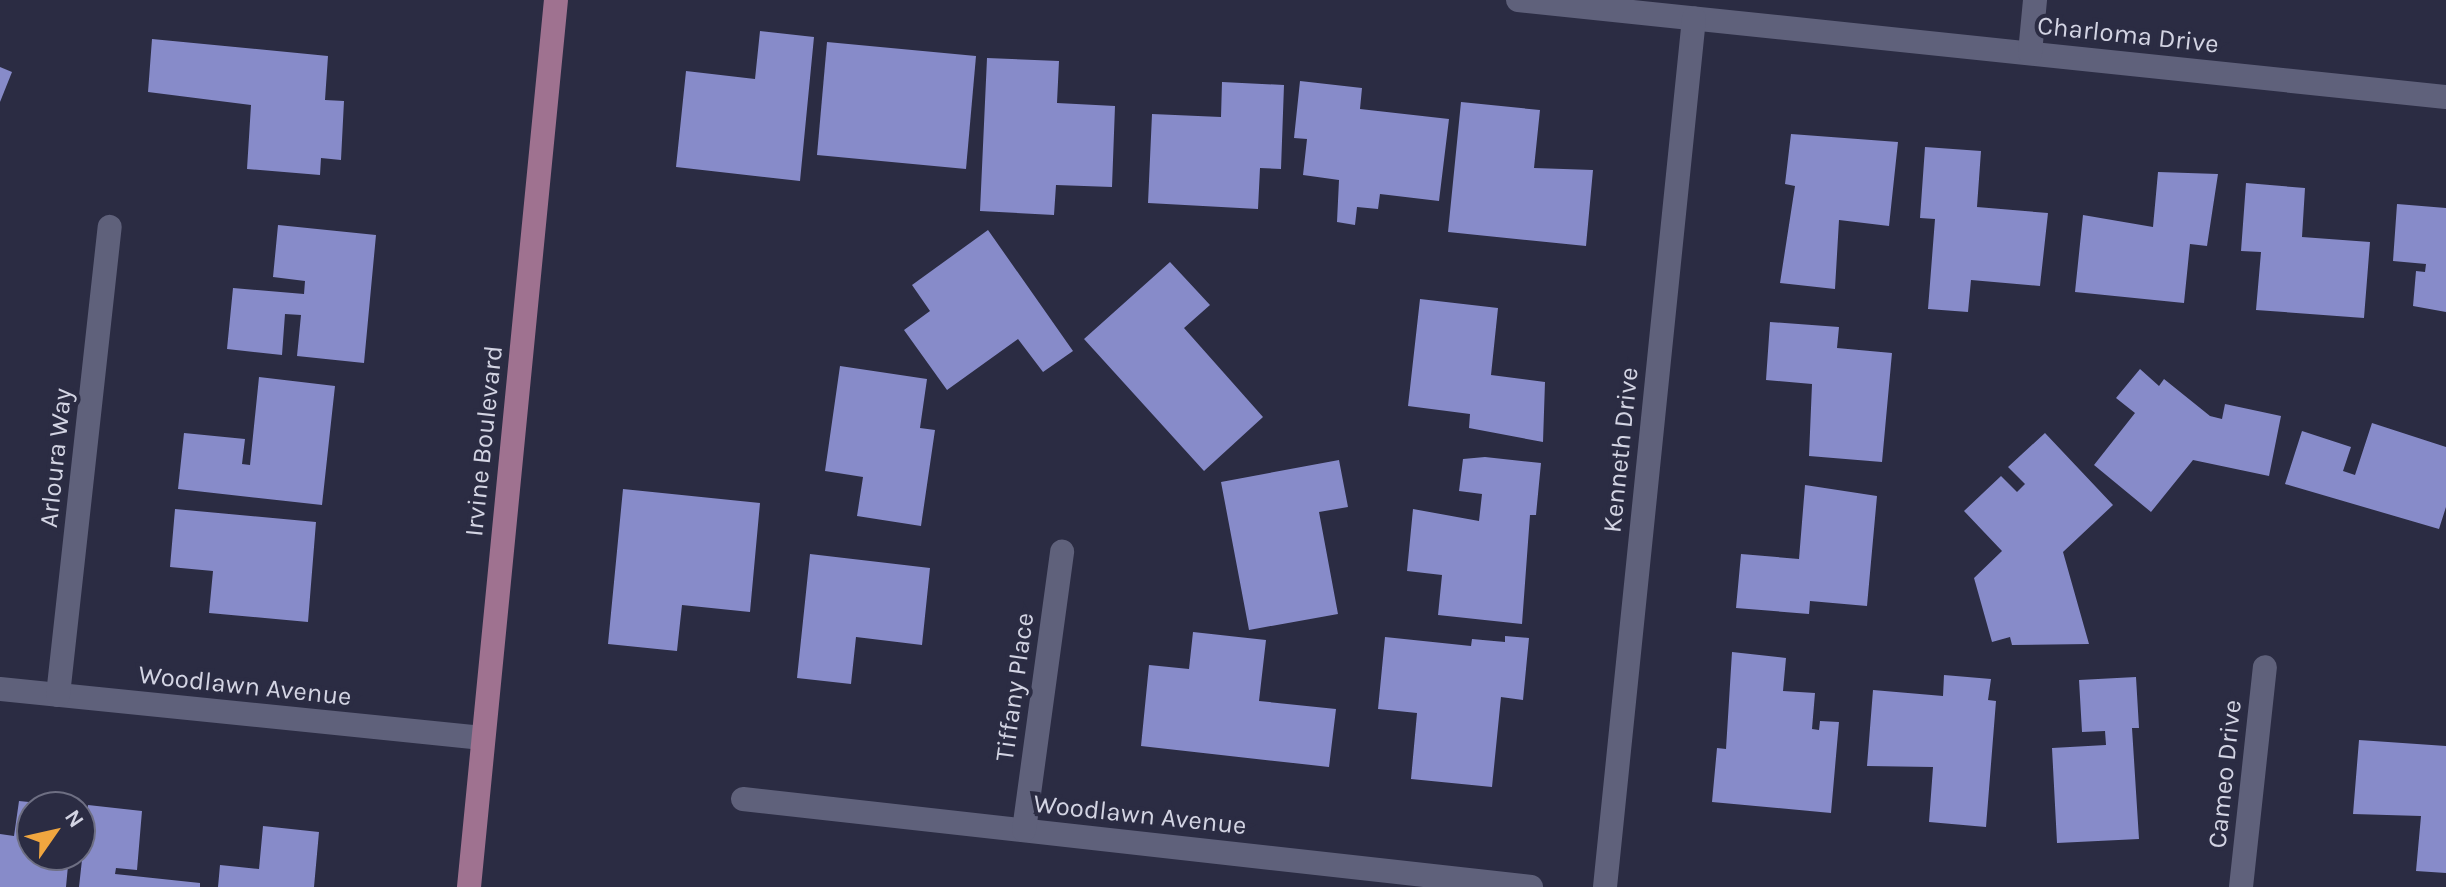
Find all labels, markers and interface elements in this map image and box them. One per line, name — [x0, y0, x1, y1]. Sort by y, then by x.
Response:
street label: Charloma Drive — [2036, 10, 2220, 60]
street label: Irvine Boulevard — [458, 344, 510, 538]
street label: Kenneth Drive — [1597, 366, 1645, 534]
street label: Arloura Way — [33, 387, 79, 529]
street label: Tiffany Place — [989, 611, 1041, 763]
street label: Woodlawn Avenue — [137, 659, 353, 713]
street label: Cameo Drive — [2202, 698, 2248, 850]
street label: Woodlawn Avenue — [1032, 788, 1248, 842]
north arrow — [16, 791, 96, 871]
text: N — [59, 805, 89, 833]

